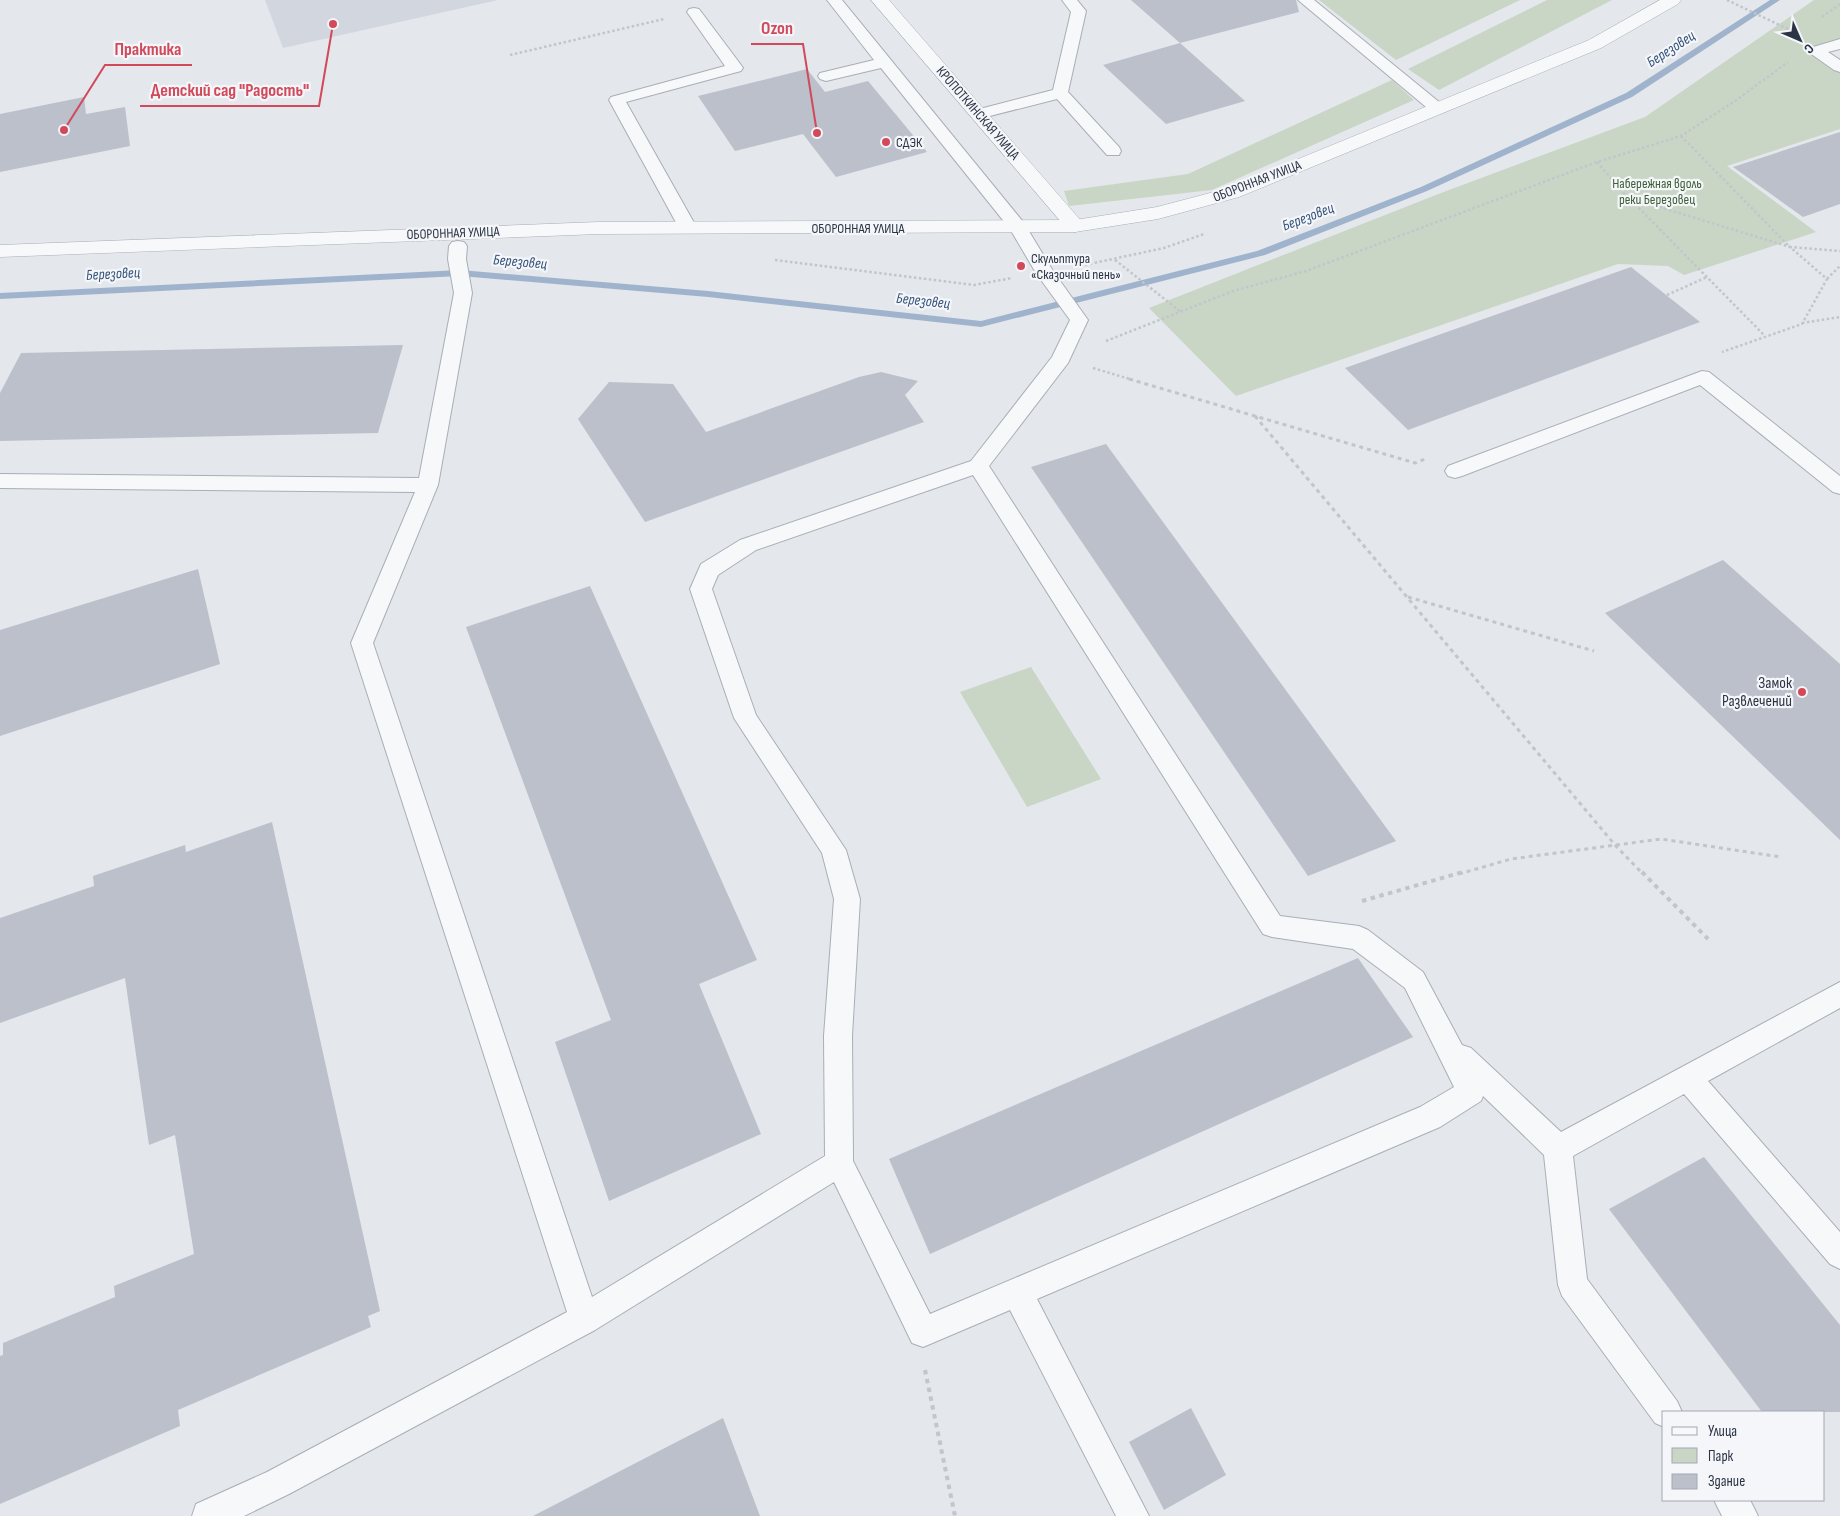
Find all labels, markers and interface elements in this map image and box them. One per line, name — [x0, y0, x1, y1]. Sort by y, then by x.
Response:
callout: Ozon — [751, 11, 803, 44]
north arrow — [1775, 15, 1825, 65]
text: Ozon — [761, 18, 793, 39]
water label: Березовец — [1643, 26, 1699, 72]
callout: Практика — [105, 32, 192, 65]
text: Практика — [115, 39, 181, 60]
text: С — [1800, 40, 1817, 57]
street label: КРОПОТКИНСКАЯ УЛИЦА — [933, 63, 1024, 164]
callout: Детский сад "Радость" — [140, 73, 319, 106]
text: Детский сад "Радость" — [151, 80, 309, 101]
place label: СДЭК — [896, 134, 923, 151]
marker: СДЭК — [880, 136, 892, 148]
street label: ОБОРОННАЯ УЛИЦА — [1210, 156, 1304, 206]
park label: Набережная вдоль реки Березовец — [1612, 175, 1702, 208]
water label: Березовец — [1279, 198, 1337, 236]
street label: ОБОРОННАЯ УЛИЦА — [811, 220, 906, 237]
street label: ОБОРОННАЯ УЛИЦА — [406, 223, 501, 243]
water label: Березовец — [492, 250, 548, 274]
place label: Скульптура «Сказочный пень» — [1031, 250, 1121, 283]
marker: Скульптура «Сказочный пень» — [1015, 260, 1027, 272]
water label: Березовец — [86, 263, 141, 285]
water label: Березовец — [895, 289, 952, 313]
place label: Замок Развлечений — [1722, 674, 1793, 711]
marker: Замок Развлечений — [1796, 686, 1808, 698]
legend — [1662, 1411, 1825, 1501]
text: Улица — [1708, 1422, 1737, 1441]
text: Парк — [1708, 1447, 1734, 1466]
text: Здание — [1708, 1472, 1745, 1491]

